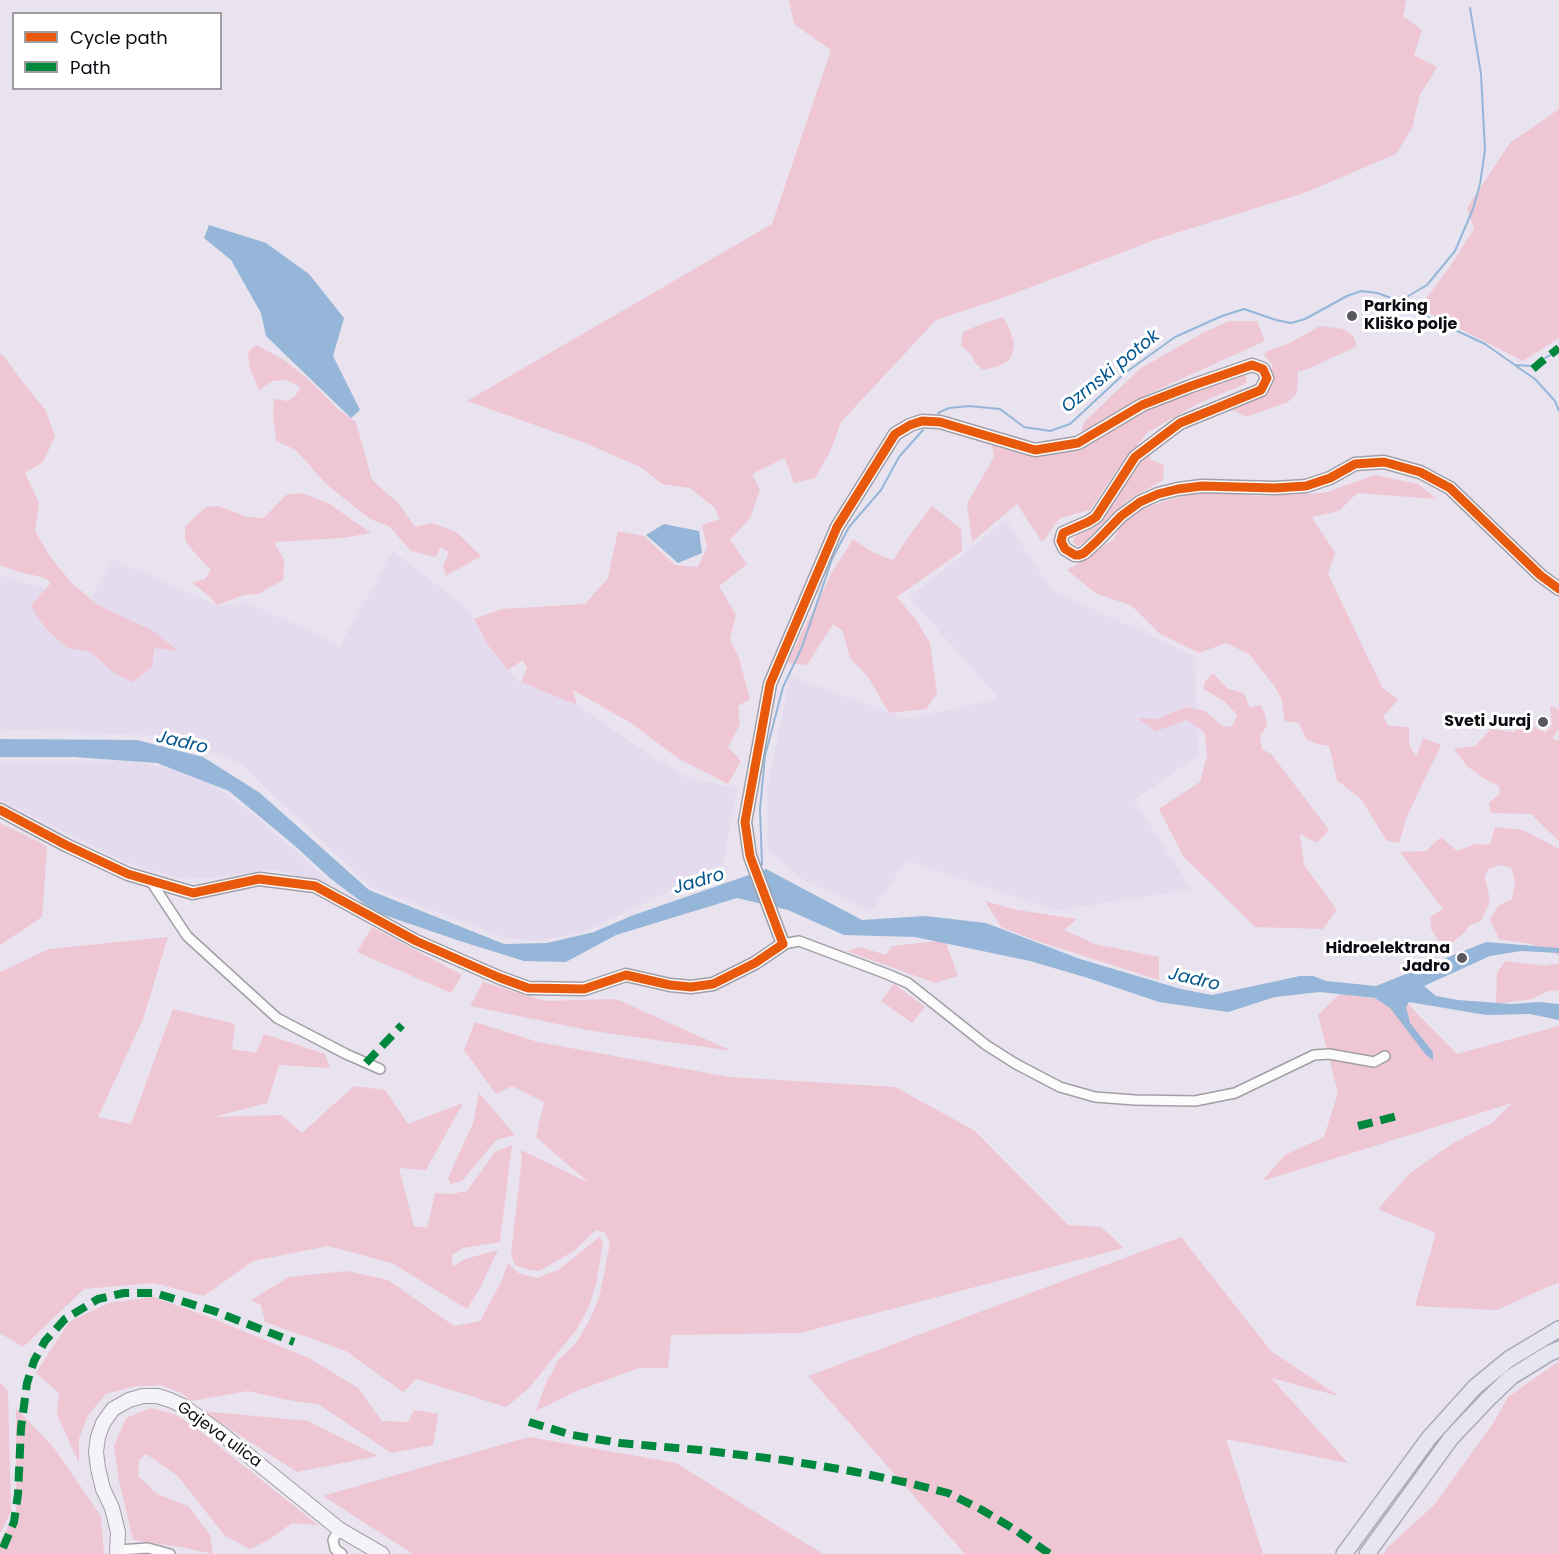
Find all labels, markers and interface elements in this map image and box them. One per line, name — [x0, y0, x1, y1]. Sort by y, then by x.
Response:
legend — [12, 12, 222, 90]
text: Cycle path — [70, 25, 168, 50]
text: Path — [70, 55, 111, 80]
place label: Parking Kliško polje — [1364, 297, 1457, 335]
marker: Parking Kliško polje — [1345, 309, 1359, 323]
water label: Ozrnski potok — [1058, 326, 1164, 418]
place label: Sveti Juraj — [1444, 712, 1531, 732]
marker: Sveti Juraj — [1536, 715, 1550, 729]
water label: Jadro — [154, 727, 210, 759]
water label: Jadro — [671, 864, 727, 900]
place label: Hidroelektrana Jadro — [1326, 939, 1450, 977]
marker: Hidroelektrana Jadro — [1455, 951, 1469, 965]
water label: Jadro — [1166, 964, 1222, 996]
street label: Gajeva ulica — [173, 1398, 265, 1472]

